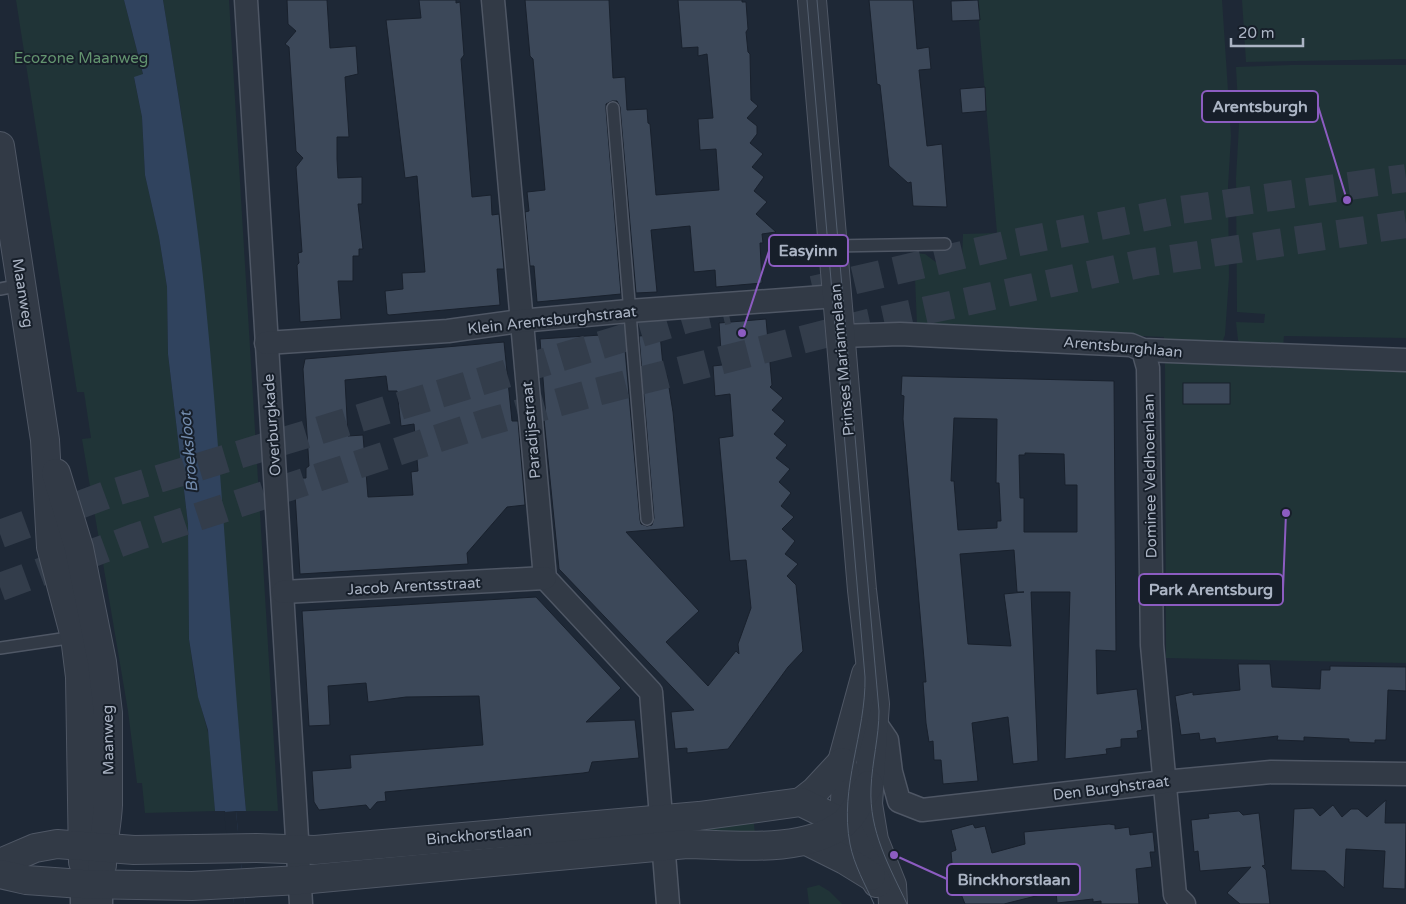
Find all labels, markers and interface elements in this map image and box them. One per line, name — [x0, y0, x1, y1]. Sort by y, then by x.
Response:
scale bar — [1231, 15, 1304, 47]
text: 20 m — [1238, 24, 1275, 42]
park label: Ecozone Maanweg — [14, 49, 148, 67]
callout: Arentsburgh — [1202, 91, 1318, 122]
text: Arentsburgh — [1212, 97, 1308, 117]
callout: Easyinn — [769, 235, 848, 266]
text: Easyinn — [779, 241, 837, 261]
street label: Maanweg — [9, 257, 37, 329]
street label: Prinses Mariannelaan — [826, 283, 858, 437]
street label: Klein Arentsburghstraat — [467, 302, 638, 338]
street label: Arentsburghlaan — [1063, 333, 1183, 361]
street label: Overburgkade — [259, 373, 285, 477]
street label: Paradijsstraat — [518, 380, 544, 479]
street label: Dominee Veldhoenlaan — [1140, 394, 1160, 558]
water label: Broeksloot — [175, 409, 203, 493]
street label: Jacob Arentsstraat — [347, 573, 482, 598]
callout: Park Arentsburg — [1139, 574, 1283, 605]
text: Park Arentsburg — [1149, 580, 1273, 600]
street label: Maanweg — [98, 705, 118, 775]
street label: Den Burghstraat — [1052, 772, 1170, 804]
street label: Binckhorstlaan — [425, 821, 533, 849]
callout: Binckhorstlaan — [947, 864, 1080, 895]
text: Binckhorstlaan — [958, 870, 1070, 890]

